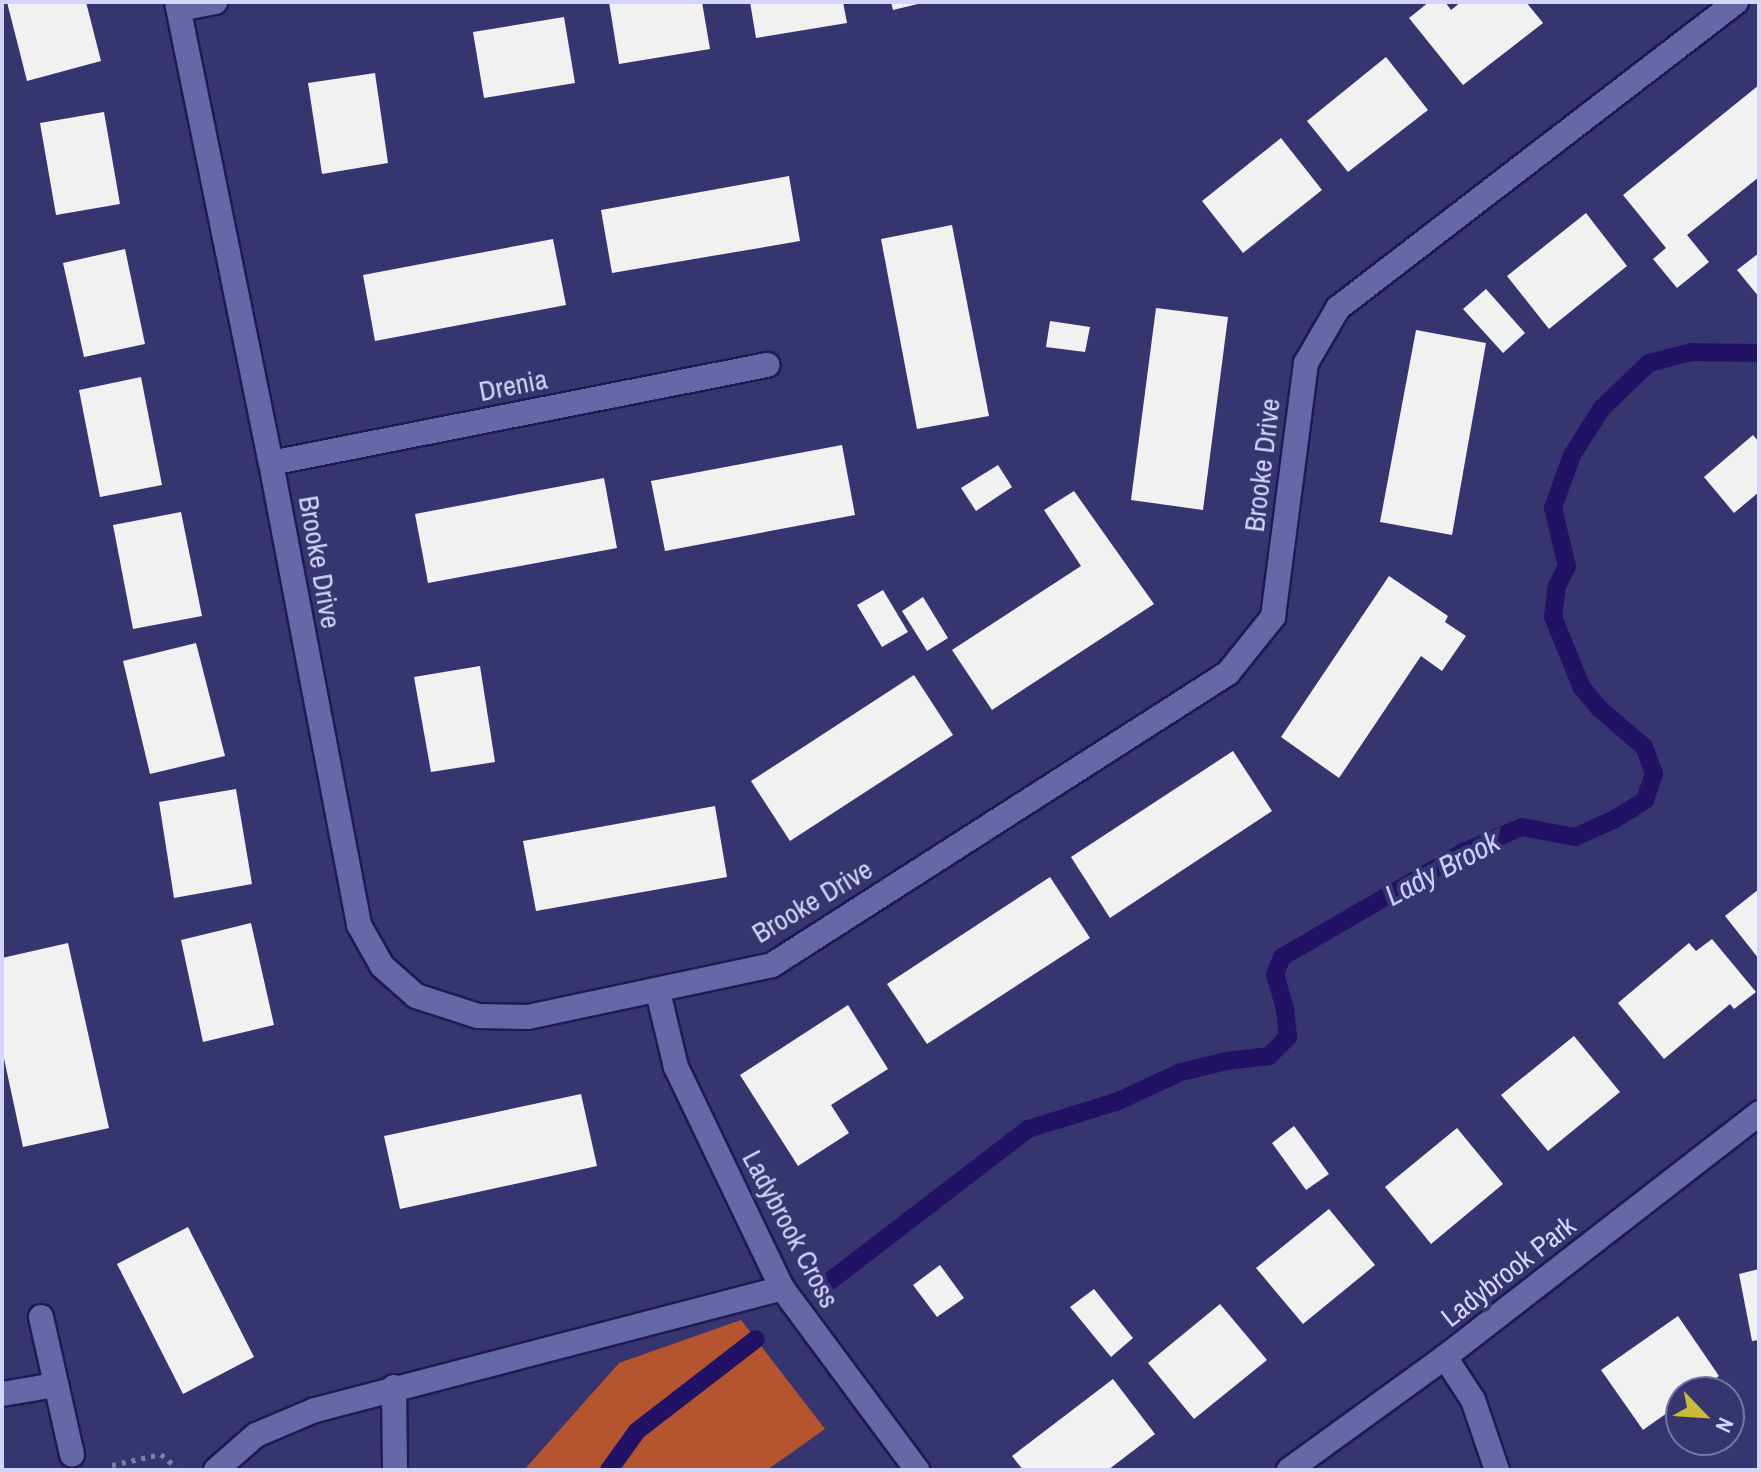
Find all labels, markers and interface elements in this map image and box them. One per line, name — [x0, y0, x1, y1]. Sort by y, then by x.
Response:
street label: Drenia — [476, 362, 550, 408]
street label: Brooke Drive — [1237, 396, 1287, 534]
street label: Brooke Drive — [292, 493, 348, 631]
water label: Lady Brook — [1379, 823, 1505, 913]
street label: Brooke Drive — [746, 852, 878, 950]
street label: Ladybrook Cross — [735, 1144, 847, 1314]
street label: Ladybrook Park — [1434, 1208, 1582, 1334]
north arrow — [1665, 1376, 1745, 1456]
text: N — [1709, 1413, 1741, 1438]

